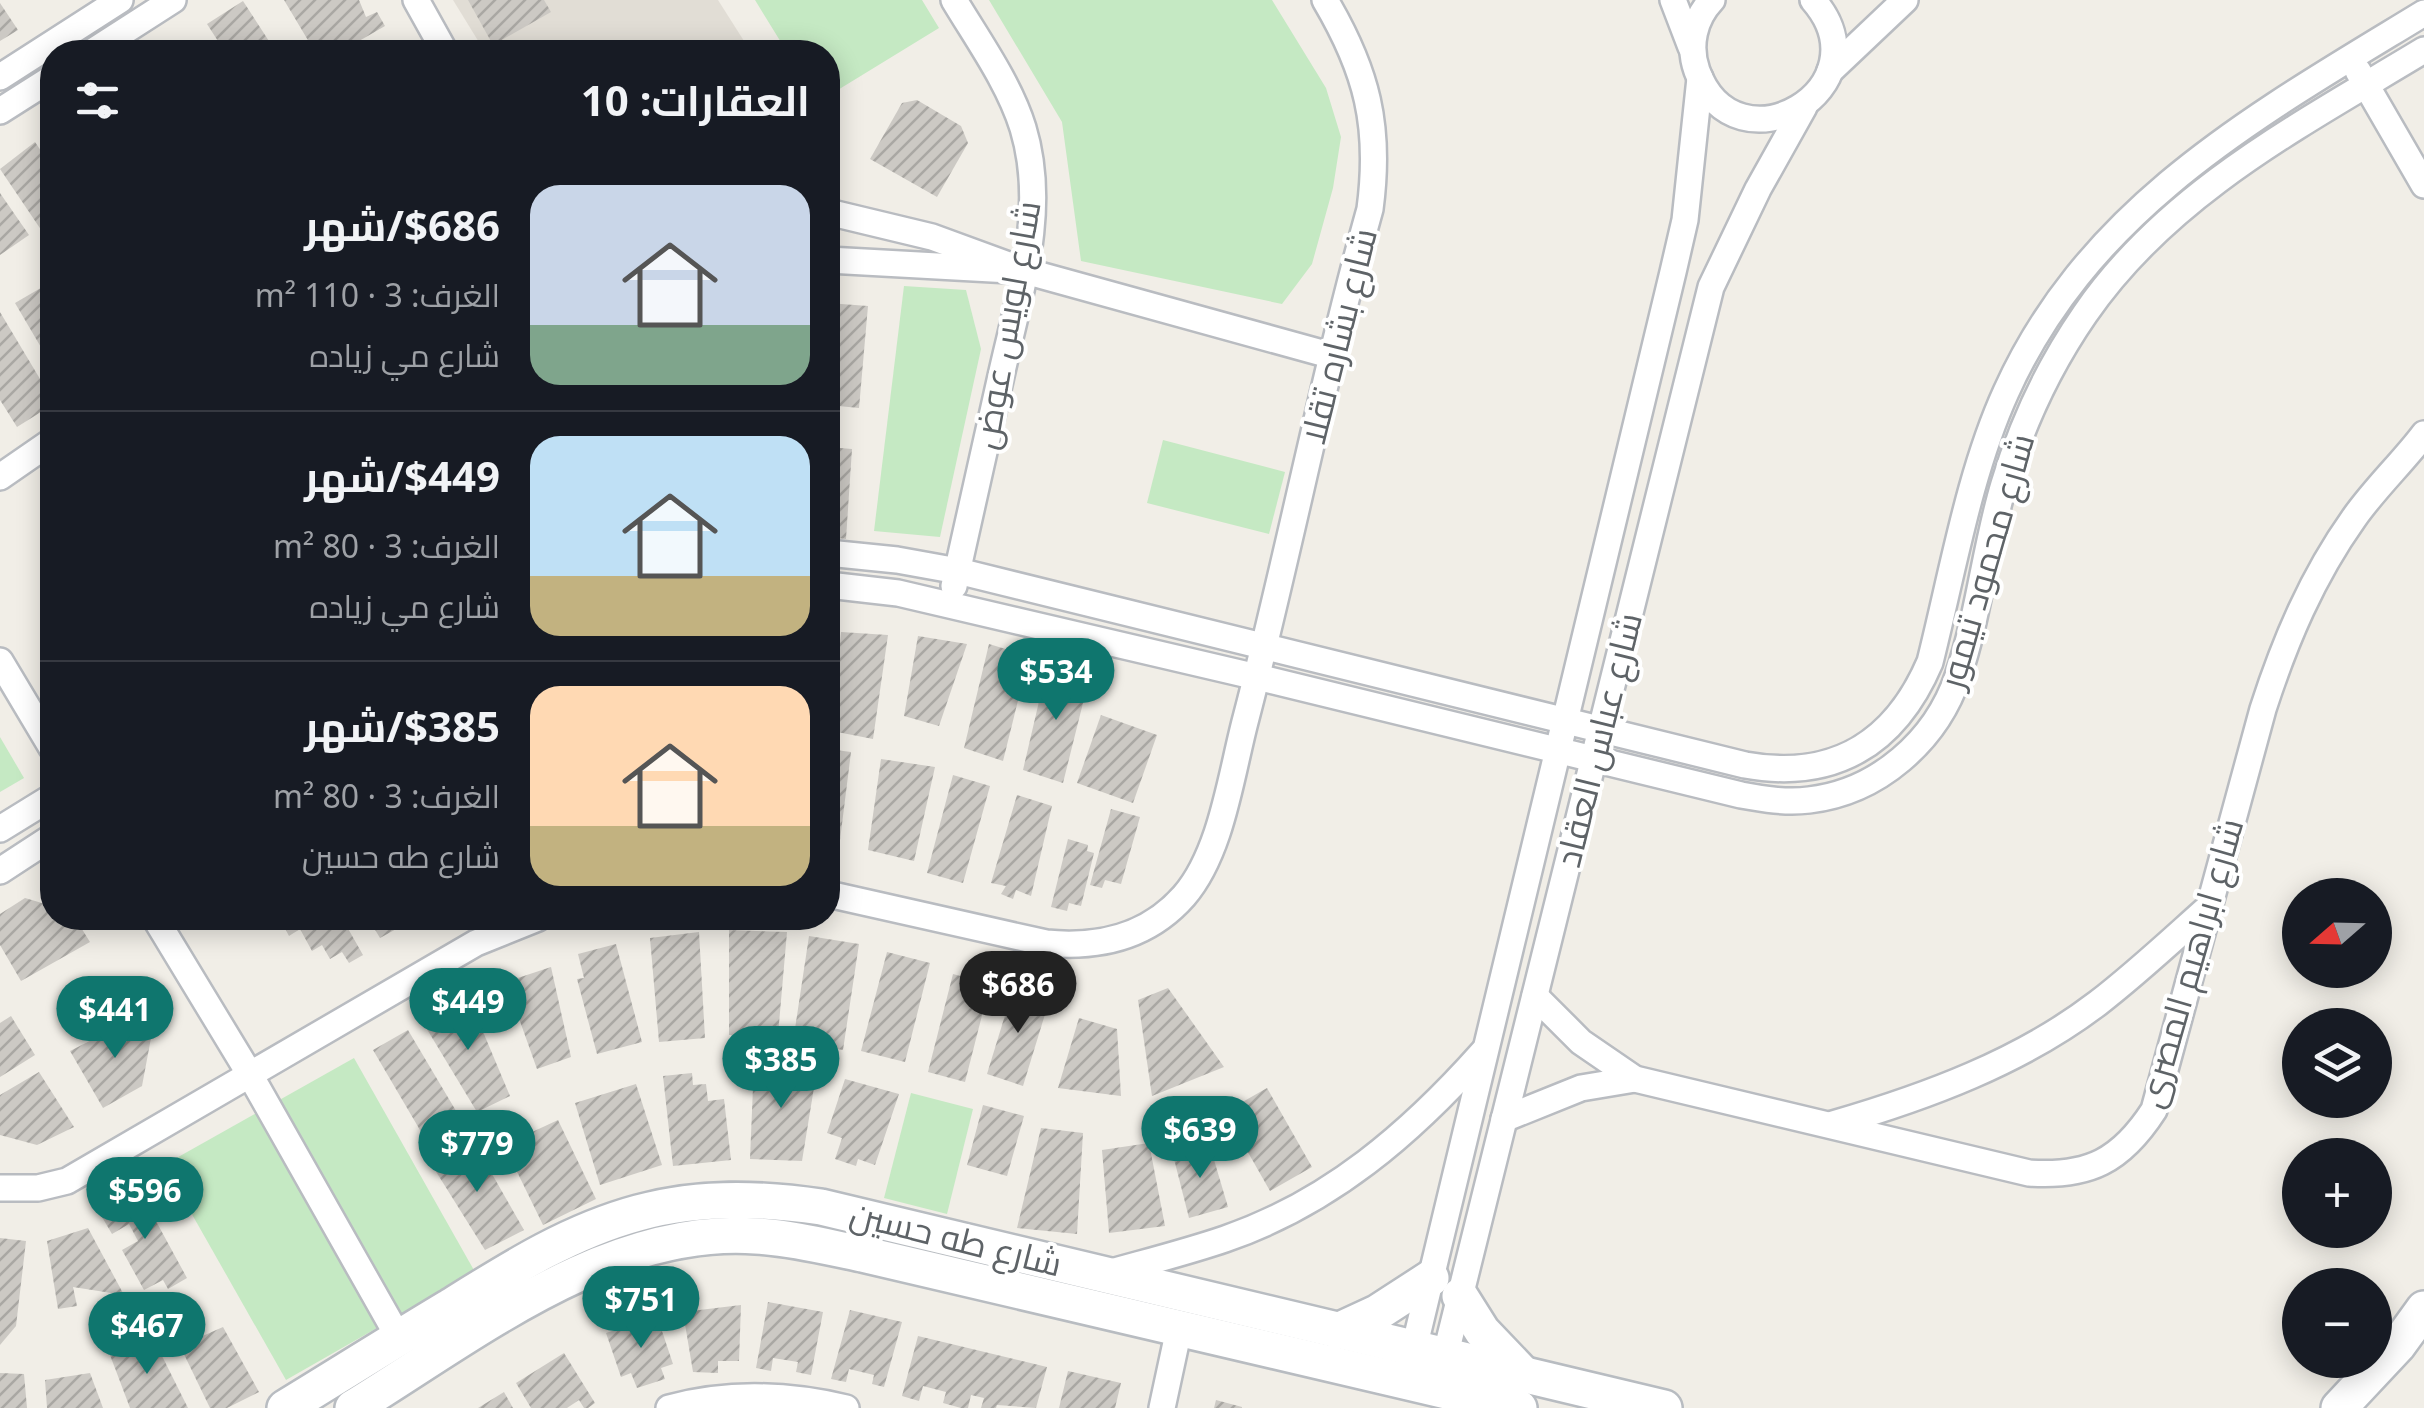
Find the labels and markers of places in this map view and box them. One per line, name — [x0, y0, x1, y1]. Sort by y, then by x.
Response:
pin: $534 — [997, 638, 1115, 723]
pin: $686 — [959, 951, 1077, 1036]
pin: $449 — [409, 968, 527, 1053]
pin: $441 — [56, 976, 174, 1061]
pin: $385 — [722, 1026, 840, 1111]
pin: $639 — [1141, 1096, 1259, 1181]
pin: $779 — [418, 1110, 536, 1195]
pin: $596 — [86, 1157, 204, 1242]
pin: $751 — [582, 1266, 700, 1351]
pin: $467 — [88, 1292, 206, 1377]

